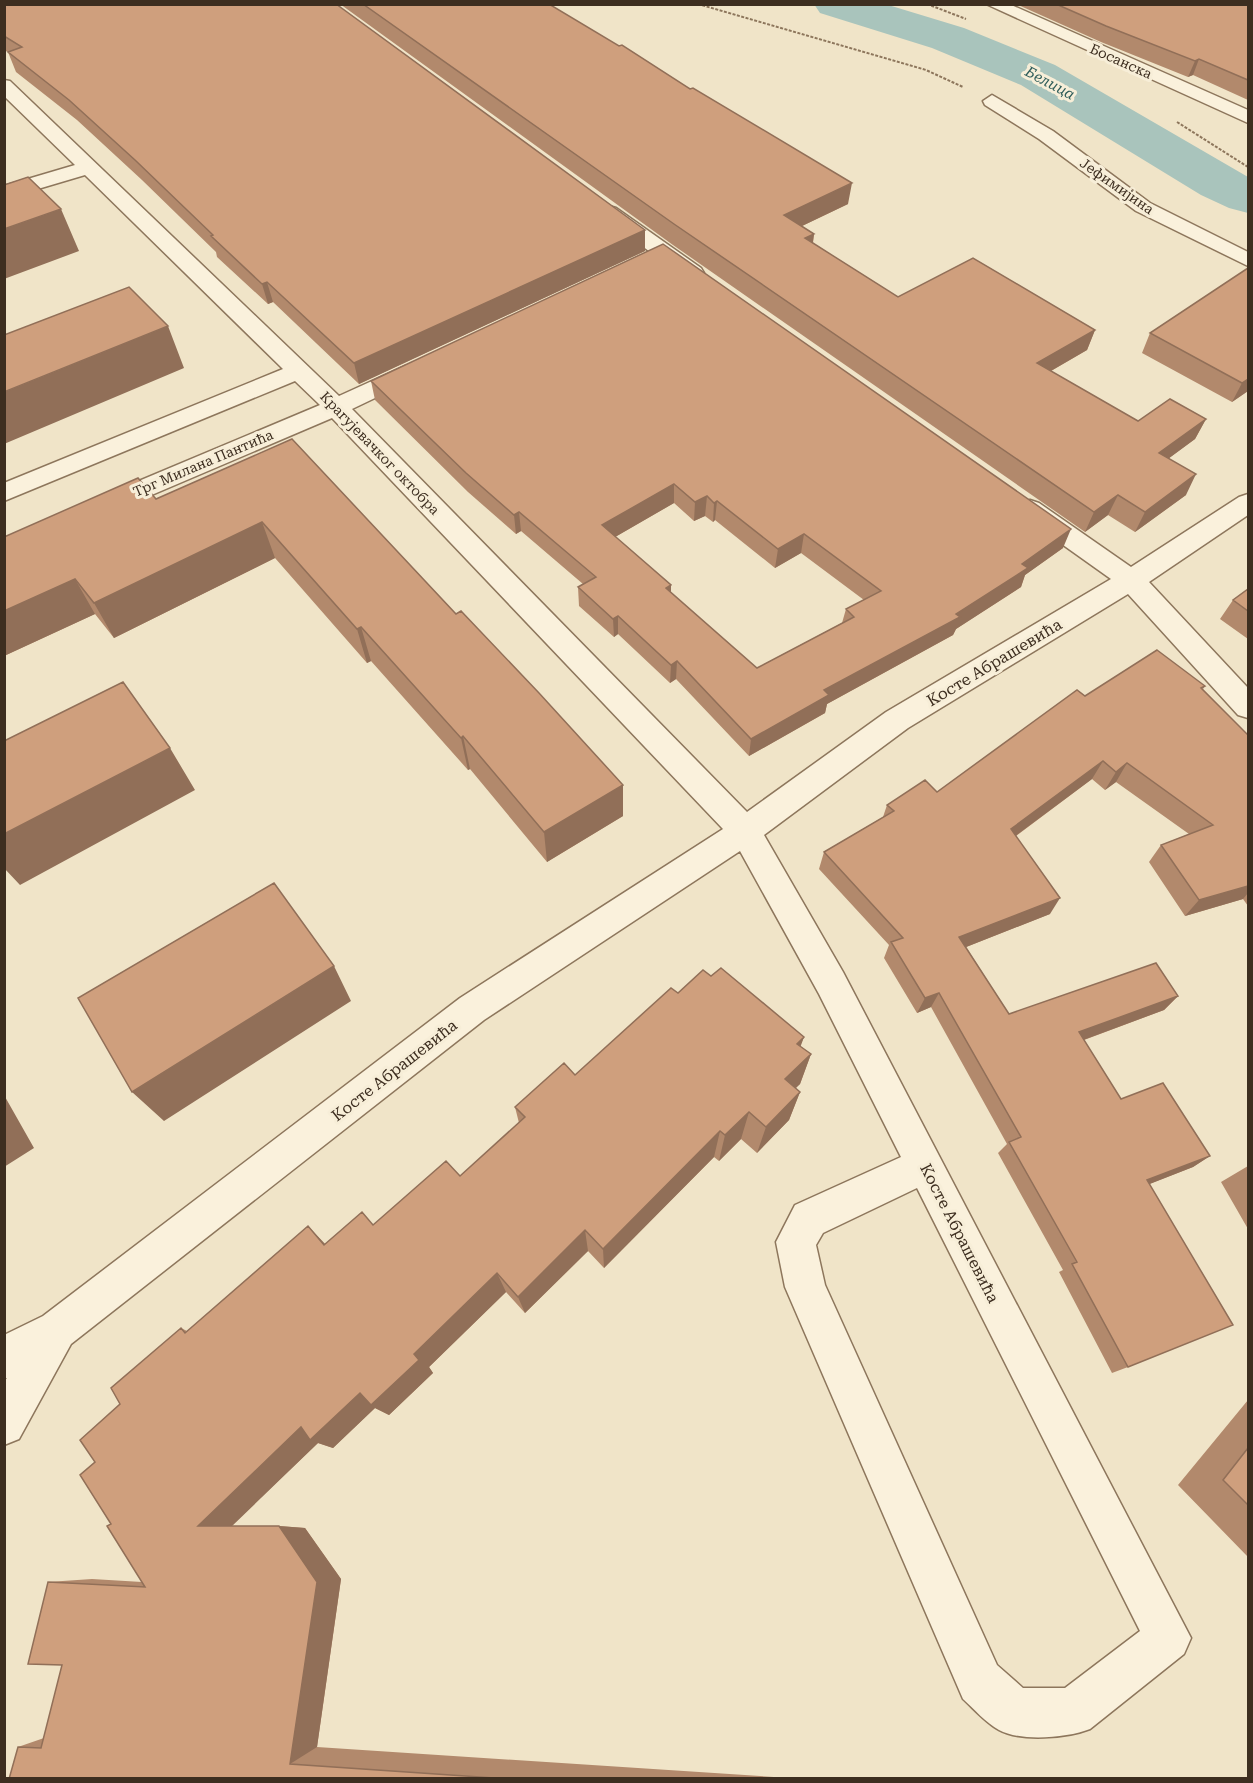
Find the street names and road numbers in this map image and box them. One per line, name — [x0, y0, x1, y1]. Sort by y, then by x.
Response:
street label: Босанска — [1088, 40, 1155, 82]
street label: Јефимијина — [1077, 155, 1157, 218]
street label: Крагујевачког октобра — [317, 388, 443, 518]
street label: Трг Милана Пантића — [131, 426, 276, 500]
street label: Косте Абрашевића — [923, 614, 1065, 710]
street label: Косте Абрашевића — [328, 1015, 461, 1125]
street label: Косте Абрашевића — [916, 1160, 1003, 1306]

